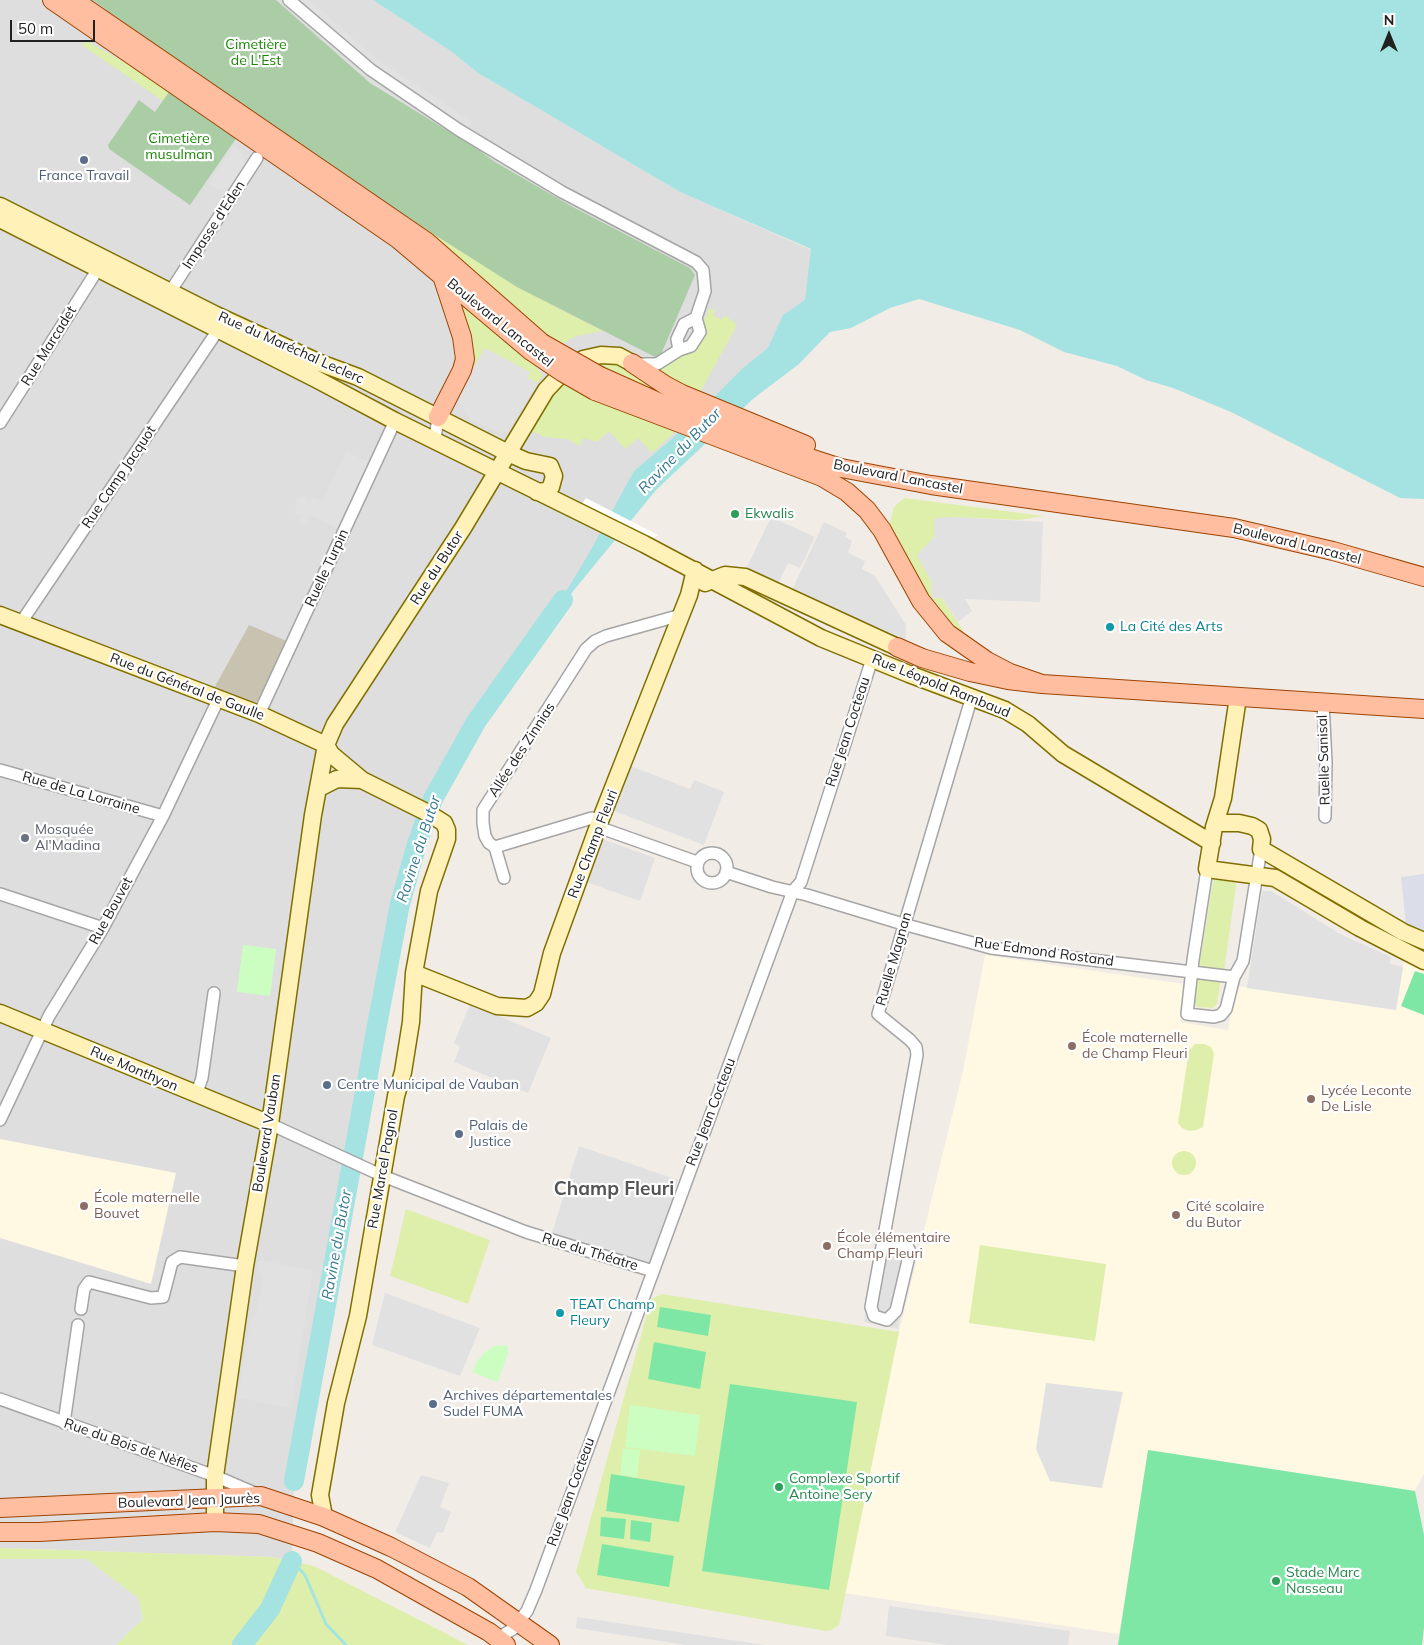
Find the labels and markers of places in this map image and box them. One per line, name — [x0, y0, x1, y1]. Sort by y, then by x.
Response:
marker: France Travail — [78, 154, 90, 166]
place label: France Travail — [39, 168, 129, 184]
place label: Ekwalis — [745, 506, 794, 522]
marker: Ekwalis — [729, 508, 741, 520]
place label: La Cité des Arts — [1120, 619, 1223, 635]
marker: La Cité des Arts — [1104, 621, 1116, 633]
place label: Mosquée Al'Madina — [35, 822, 100, 854]
marker: Mosquée Al'Madina — [19, 832, 31, 844]
place label: École maternelle de Champ Fleuri — [1082, 1030, 1188, 1062]
marker: École maternelle de Champ Fleuri — [1066, 1040, 1078, 1052]
place label: Centre Municipal de Vauban — [337, 1077, 519, 1093]
marker: Centre Municipal de Vauban — [321, 1079, 333, 1091]
place label: Lycée Leconte De Lisle — [1321, 1083, 1412, 1116]
marker: Lycée Leconte De Lisle — [1305, 1093, 1317, 1105]
place label: Palais de Justice — [469, 1118, 528, 1150]
marker: Palais de Justice — [453, 1128, 465, 1140]
place label: École maternelle Bouvet — [94, 1190, 200, 1222]
place label: Cité scolaire du Butor — [1186, 1199, 1264, 1232]
marker: École maternelle Bouvet — [78, 1200, 90, 1212]
marker: Cité scolaire du Butor — [1170, 1209, 1182, 1221]
place label: École élémentaire Champ Fleuri — [837, 1230, 950, 1262]
marker: École élémentaire Champ Fleuri — [821, 1240, 833, 1252]
place label: TEAT Champ Fleury — [570, 1297, 655, 1330]
marker: TEAT Champ Fleury — [554, 1307, 566, 1319]
place label: Archives départementales Sudel FUMA — [443, 1388, 612, 1420]
marker: Archives départementales Sudel FUMA — [427, 1398, 439, 1410]
place label: Complexe Sportif Antoine Sery — [789, 1471, 900, 1504]
marker: Complexe Sportif Antoine Sery — [773, 1481, 785, 1493]
place label: Stade Marc Nasseau — [1286, 1565, 1360, 1598]
marker: Stade Marc Nasseau — [1270, 1575, 1282, 1587]

